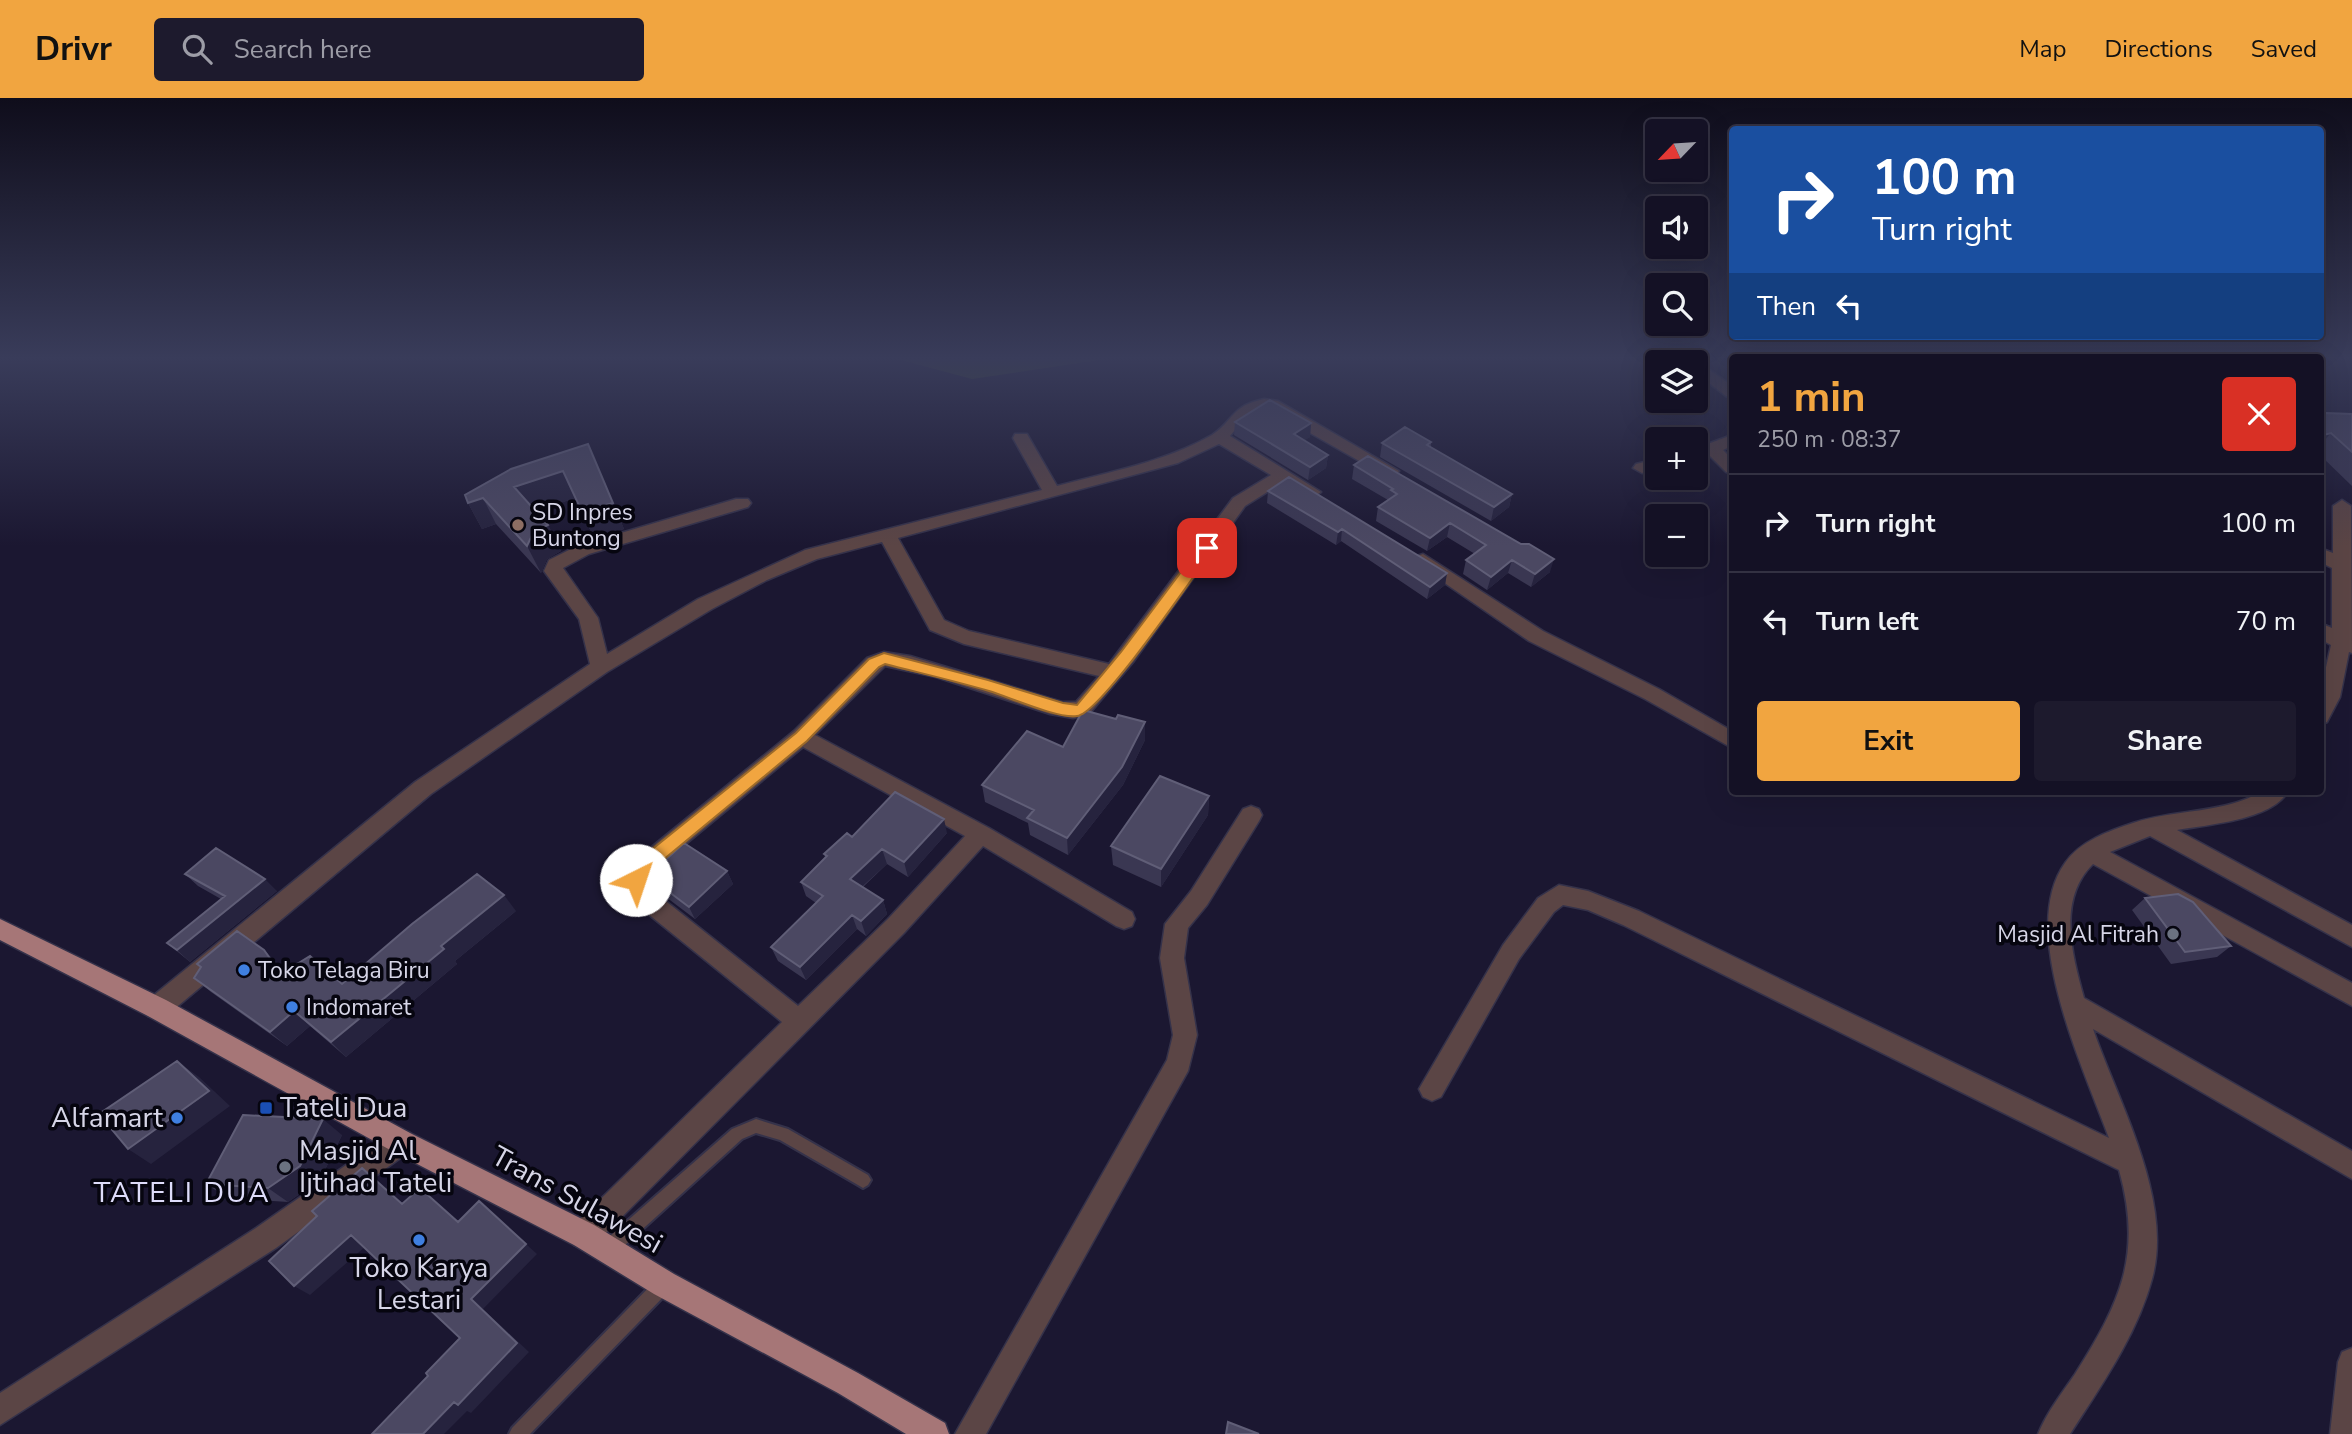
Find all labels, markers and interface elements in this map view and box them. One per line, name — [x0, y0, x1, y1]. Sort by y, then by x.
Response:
search box — [154, 18, 644, 81]
text: Drivr — [35, 27, 112, 72]
icon: search — [178, 30, 216, 68]
text: Search here — [234, 32, 372, 67]
text: Map — [2019, 33, 2066, 65]
text: Directions — [2104, 33, 2213, 65]
text: Saved — [2251, 33, 2317, 65]
north arrow — [1645, 119, 1708, 182]
map controls — [1645, 119, 1708, 567]
text: 100 m — [1872, 144, 2016, 211]
icon: right — [1757, 154, 1848, 245]
button: sound — [1645, 196, 1708, 259]
text: Turn right — [1872, 208, 2012, 251]
button: search — [1645, 273, 1708, 336]
icon: left — [1830, 287, 1868, 325]
text: Then — [1757, 289, 1816, 324]
button: layers — [1645, 350, 1708, 413]
text: 1 min — [1757, 369, 1866, 426]
button: close — [2222, 377, 2296, 451]
text: 250 m · 08:37 — [1757, 424, 1902, 455]
button: + — [1645, 427, 1708, 490]
place label: SD Inpres Buntong — [532, 497, 633, 554]
button: − — [1645, 504, 1708, 567]
icon: right — [1757, 504, 1795, 542]
text: Turn right — [1816, 506, 1935, 541]
text: 100 m — [2220, 506, 2296, 541]
marker: SD Inpres Buntong — [510, 517, 526, 533]
pin — [1177, 518, 1237, 578]
icon: arrive — [1188, 529, 1226, 567]
icon: left — [1757, 602, 1795, 640]
text: Turn left — [1816, 604, 1919, 639]
text: 70 m — [2236, 604, 2296, 639]
button: Exit — [1757, 701, 2020, 781]
button: Share — [2034, 701, 2296, 781]
position arrow — [599, 843, 673, 917]
place label: Masjid Al Fitrah — [1997, 919, 2159, 950]
marker: Masjid Al Fitrah — [2165, 926, 2181, 942]
place label: Toko Telaga Biru — [258, 955, 430, 986]
marker: Toko Telaga Biru — [236, 962, 252, 978]
place label: Indomaret — [306, 992, 412, 1023]
marker: Indomaret — [284, 999, 300, 1015]
place label: Tateli Dua — [280, 1089, 407, 1127]
place label: Alfamart — [51, 1099, 163, 1137]
marker: Tateli Dua — [258, 1100, 274, 1116]
marker: Alfamart — [169, 1110, 185, 1126]
place label: Masjid Al Ijtihad Tateli — [299, 1132, 452, 1202]
street label: Trans Sulawesi — [485, 1137, 669, 1263]
marker: Masjid Al Ijtihad Tateli — [277, 1159, 293, 1175]
district label: TATELI DUA — [93, 1174, 271, 1212]
marker: Toko Karya Lestari — [411, 1232, 427, 1248]
place label: Toko Karya Lestari — [350, 1249, 488, 1319]

